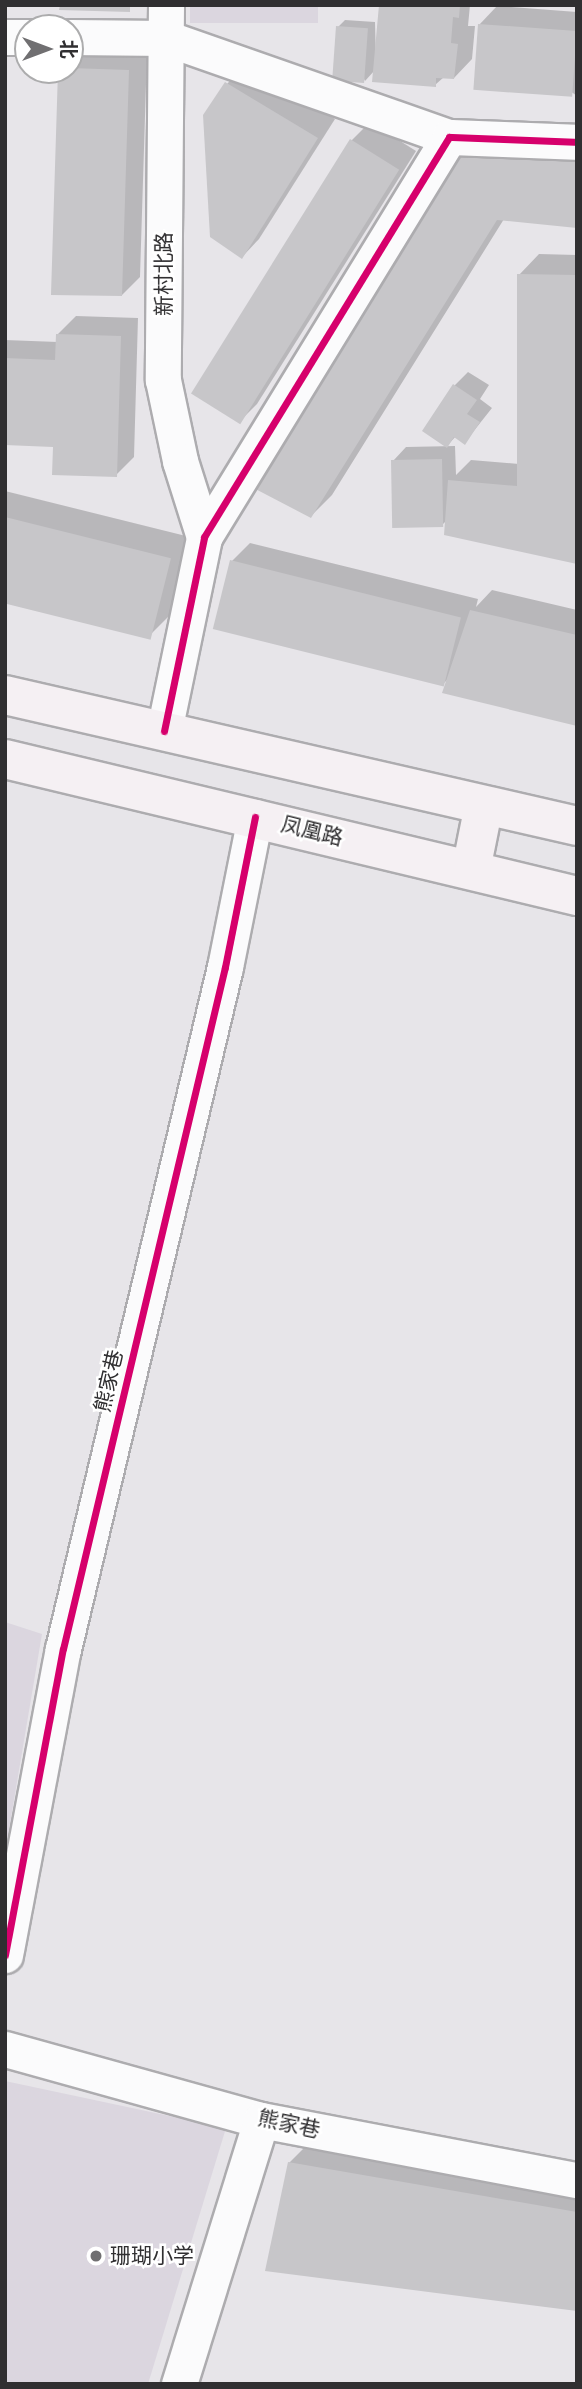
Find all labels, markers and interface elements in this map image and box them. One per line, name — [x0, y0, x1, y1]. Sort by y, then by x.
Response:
north arrow — [14, 14, 84, 84]
text: 北 — [58, 39, 79, 59]
street label: 新村北路 — [151, 232, 177, 316]
street label: 凤凰路 — [278, 811, 346, 851]
street label: 熊家巷 — [90, 1347, 128, 1415]
street label: 熊家巷 — [256, 2105, 322, 2143]
place label: 珊瑚小学 — [110, 2243, 194, 2269]
marker: 珊瑚小学 — [88, 2248, 104, 2264]

